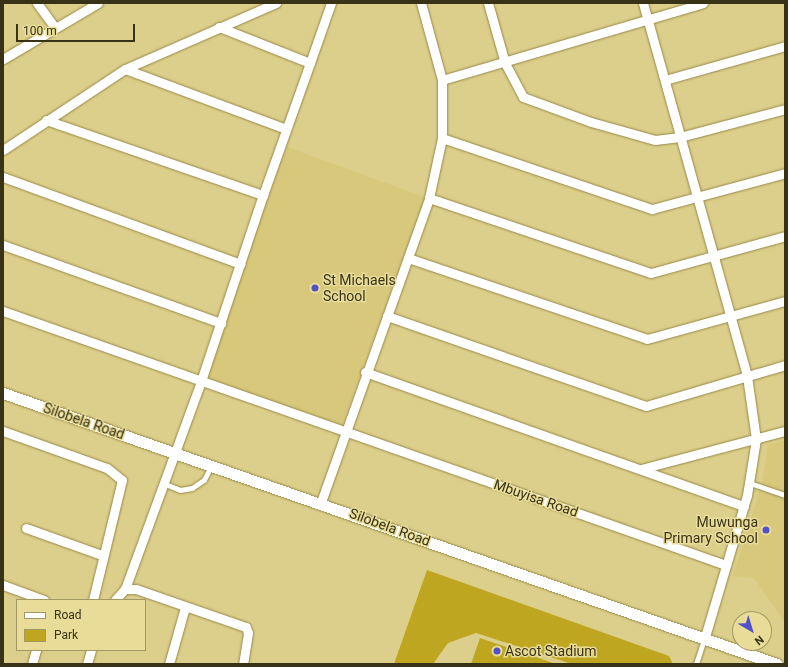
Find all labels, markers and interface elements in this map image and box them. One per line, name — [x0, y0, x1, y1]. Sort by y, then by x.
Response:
scale bar — [18, 16, 137, 42]
text: 100 m — [23, 24, 57, 38]
place label: St Michaels School — [323, 272, 396, 304]
marker: St Michaels School — [310, 283, 320, 293]
street label: Silobela Road — [41, 399, 127, 443]
street label: Mbuyisa Road — [492, 476, 580, 520]
street label: Silobela Road — [347, 505, 433, 549]
place label: Muwunga Primary School — [663, 514, 758, 546]
marker: Muwunga Primary School — [761, 525, 771, 535]
legend — [16, 599, 146, 651]
text: Road — [54, 608, 82, 622]
north arrow — [732, 611, 772, 651]
text: Park — [54, 628, 78, 642]
text: N — [752, 633, 766, 648]
place label: Ascot Stadium — [505, 643, 597, 659]
marker: Ascot Stadium — [492, 646, 502, 656]

